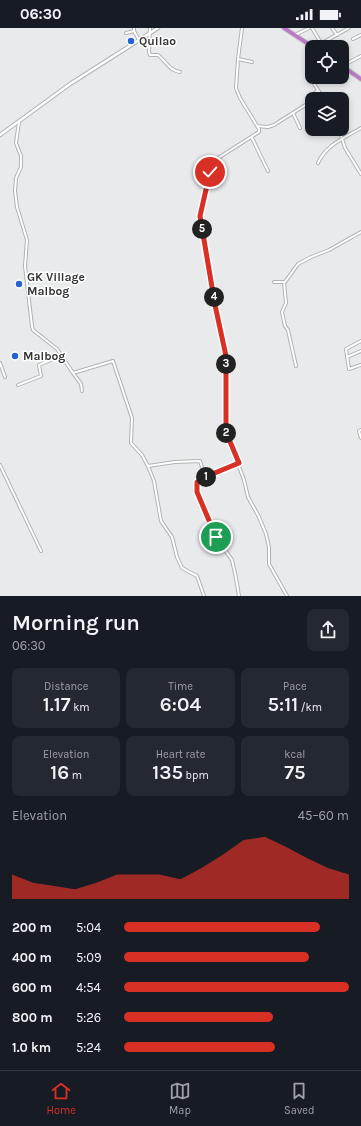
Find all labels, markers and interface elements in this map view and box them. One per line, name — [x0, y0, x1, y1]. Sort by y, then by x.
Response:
text: 06:30 — [20, 5, 61, 23]
place label: Quilao — [139, 34, 176, 48]
marker: Quilao — [126, 36, 136, 46]
map controls — [305, 40, 349, 136]
button: locate — [305, 40, 349, 84]
button: layers — [305, 92, 349, 136]
pin — [193, 155, 227, 189]
icon: check — [199, 161, 221, 183]
pin: 5 — [192, 219, 212, 239]
text: 5 — [199, 222, 205, 235]
place label: GK Village Malbog — [27, 270, 85, 298]
marker: GK Village Malbog — [14, 279, 24, 289]
pin: 4 — [204, 287, 224, 307]
text: 4 — [211, 290, 217, 303]
place label: Malbog — [23, 349, 65, 363]
marker: Malbog — [10, 351, 20, 361]
pin: 3 — [216, 354, 236, 374]
text: 3 — [223, 357, 229, 370]
pin: 2 — [216, 423, 236, 443]
text: 2 — [223, 426, 229, 439]
pin: 1 — [196, 467, 216, 487]
text: 1 — [204, 470, 208, 483]
pin — [199, 520, 233, 554]
icon: arrive — [205, 526, 227, 548]
button: share — [307, 609, 349, 651]
text: Morning run — [12, 610, 140, 636]
text: 06:30 — [12, 638, 46, 653]
text: Distance — [44, 680, 88, 693]
text: Time — [168, 680, 193, 693]
text: Pace — [283, 680, 307, 693]
text: 1.17 — [43, 693, 71, 716]
text: 6:04 — [160, 693, 201, 716]
text: 5:11 — [268, 693, 298, 716]
text: km — [71, 701, 90, 714]
text: /km — [298, 701, 322, 714]
text: Elevation — [43, 748, 89, 761]
text: Heart rate — [156, 748, 205, 761]
text: kcal — [284, 748, 305, 761]
text: 16 — [50, 761, 69, 784]
text: 135 — [152, 761, 183, 784]
text: 75 — [284, 761, 306, 784]
text: m — [69, 769, 82, 782]
text: bpm — [183, 769, 209, 782]
text: Elevation — [12, 808, 67, 823]
text: 45–60 m — [298, 808, 349, 823]
text: 200 m — [12, 920, 52, 935]
text: 5:04 — [76, 920, 101, 935]
text: 400 m — [12, 950, 52, 965]
text: 5:09 — [76, 950, 102, 965]
text: 600 m — [12, 980, 52, 995]
text: 4:54 — [76, 980, 101, 995]
text: 800 m — [12, 1010, 52, 1025]
text: 5:26 — [76, 1010, 101, 1025]
text: 1.0 km — [12, 1040, 51, 1055]
text: 5:24 — [76, 1040, 101, 1055]
tab: Home — [47, 1080, 76, 1117]
tab: Map — [169, 1080, 191, 1117]
tab: Saved — [284, 1080, 314, 1117]

